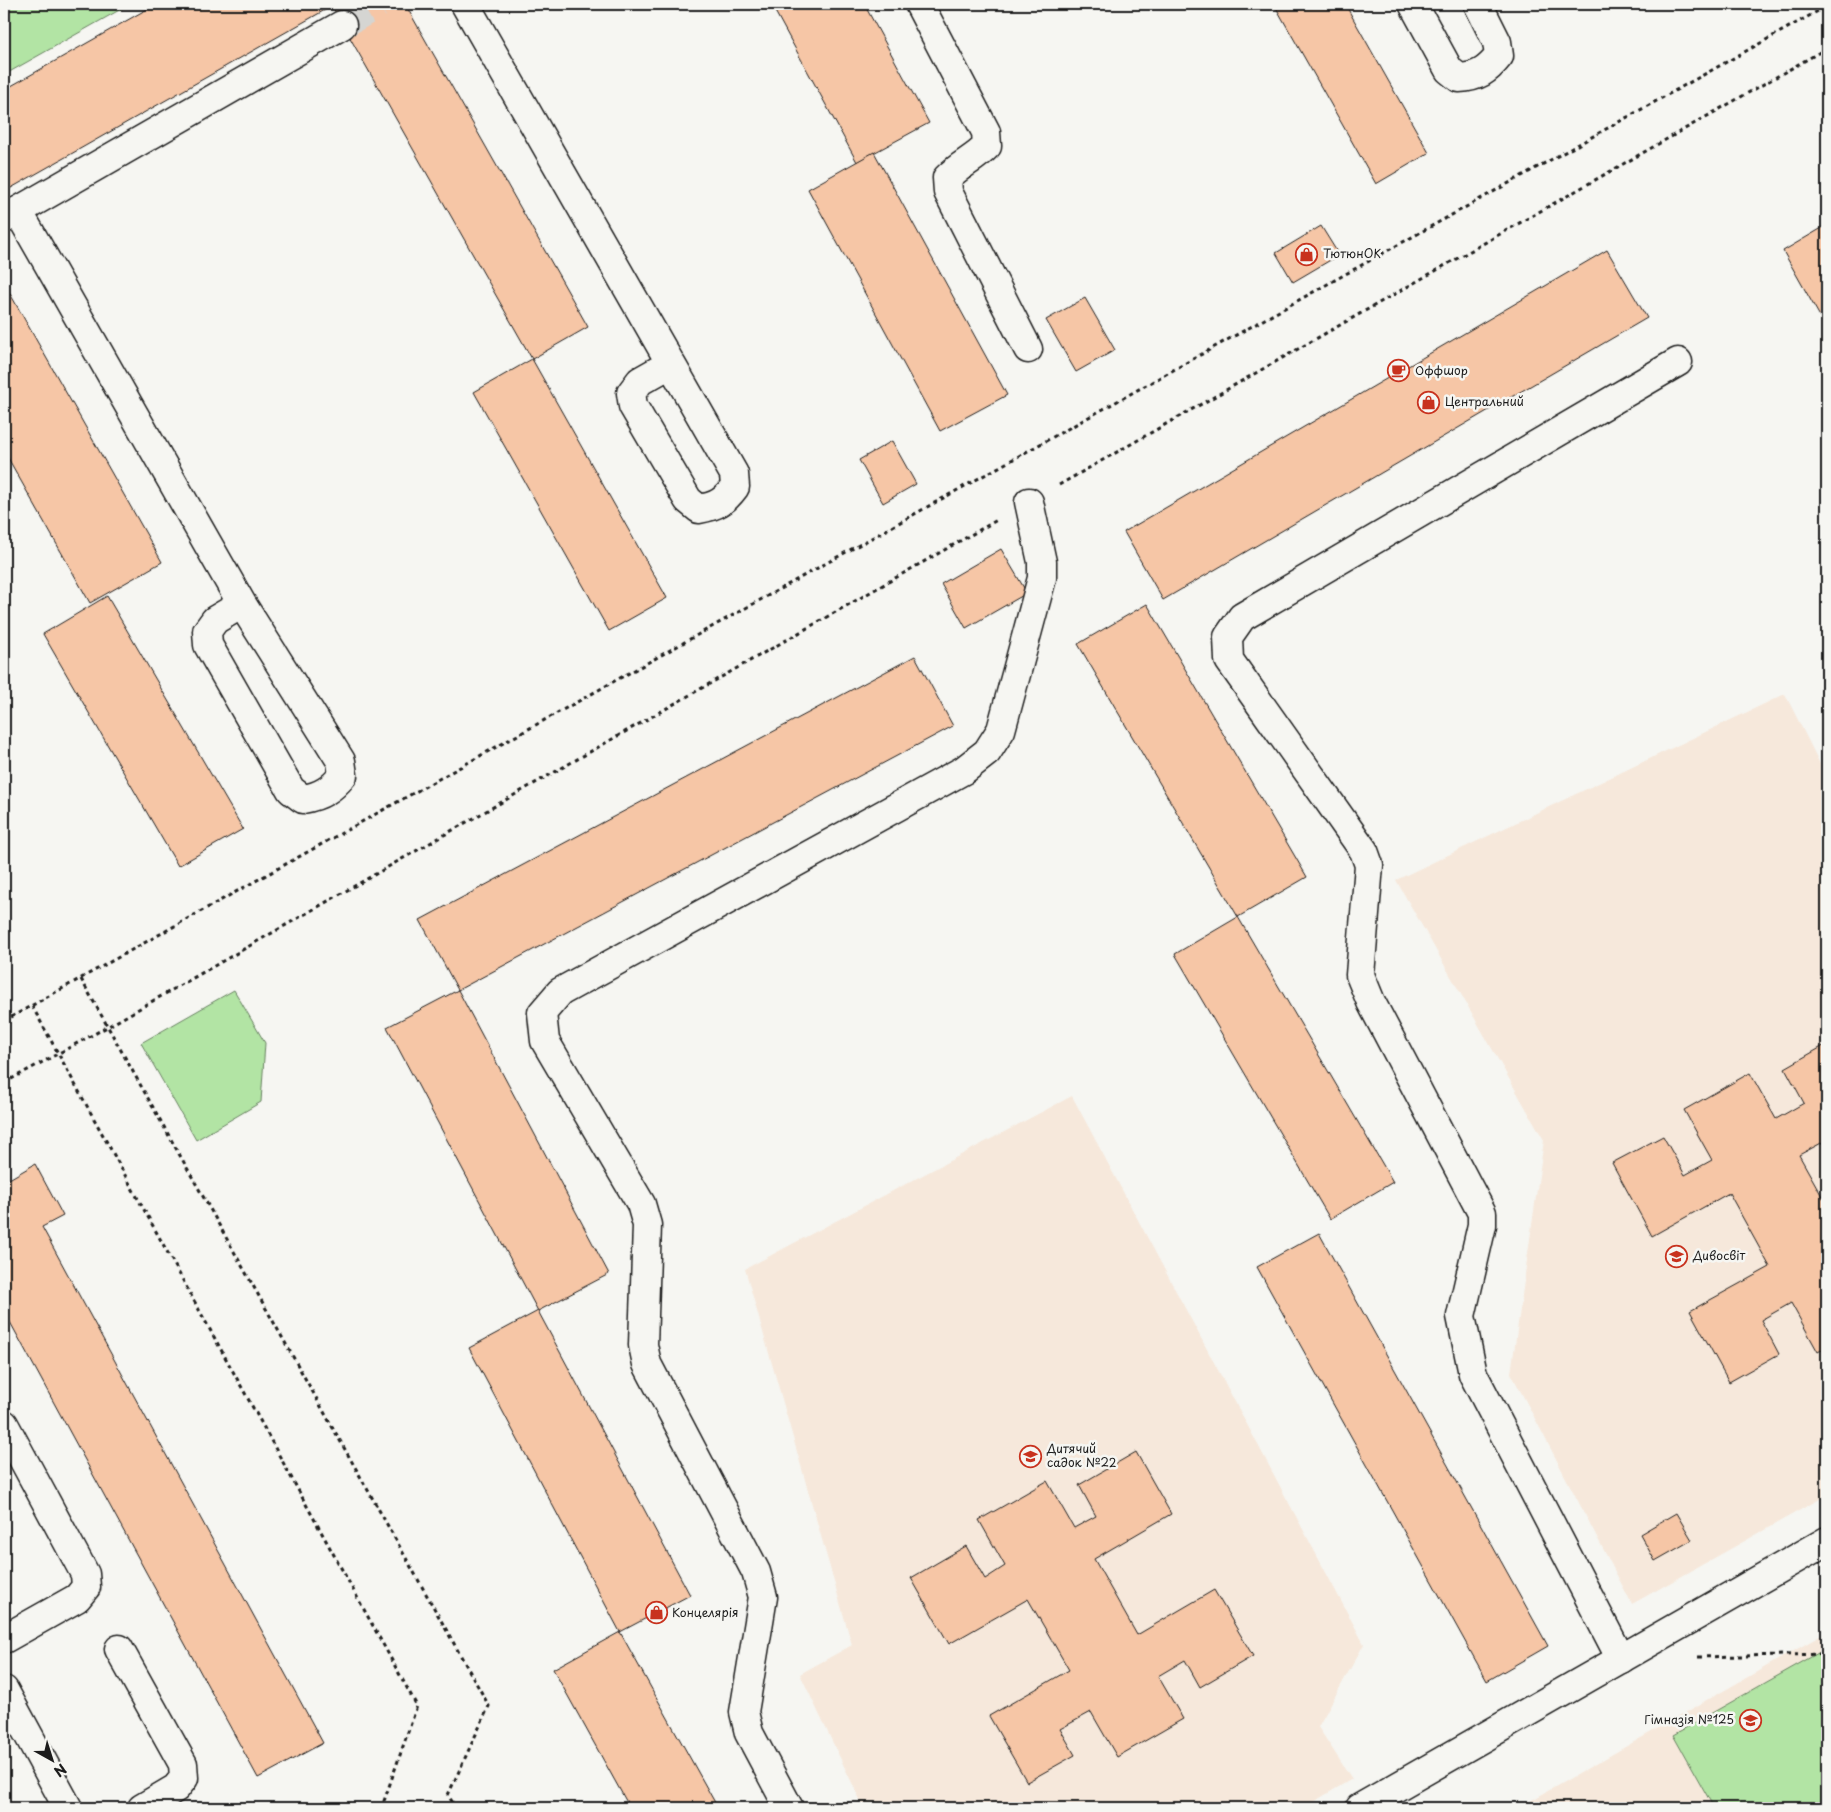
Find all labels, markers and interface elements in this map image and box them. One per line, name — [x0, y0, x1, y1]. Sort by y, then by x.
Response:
shop icon: ТютюнОК — [1295, 242, 1319, 266]
place label: ТютюнОК — [1323, 244, 1381, 262]
cafe icon: Оффшор — [1387, 359, 1411, 383]
place label: Оффшор — [1415, 361, 1468, 379]
shop icon: Центральний — [1417, 390, 1441, 414]
place label: Центральний — [1445, 392, 1524, 410]
school or university icon: Дивосвіт — [1665, 1244, 1689, 1268]
place label: Дивосвіт — [1692, 1246, 1746, 1264]
place label: Дитячий садок №22 — [1046, 1439, 1117, 1471]
school or university icon: Дитячий садок №22 — [1019, 1444, 1043, 1468]
shop icon: Концелярія — [644, 1601, 668, 1625]
place label: Концелярія — [672, 1603, 739, 1621]
school or university icon: Гімназія №125 — [1738, 1708, 1762, 1732]
place label: Гімназія №125 — [1644, 1710, 1734, 1728]
north arrow — [28, 1734, 78, 1784]
text: N — [50, 1759, 71, 1782]

